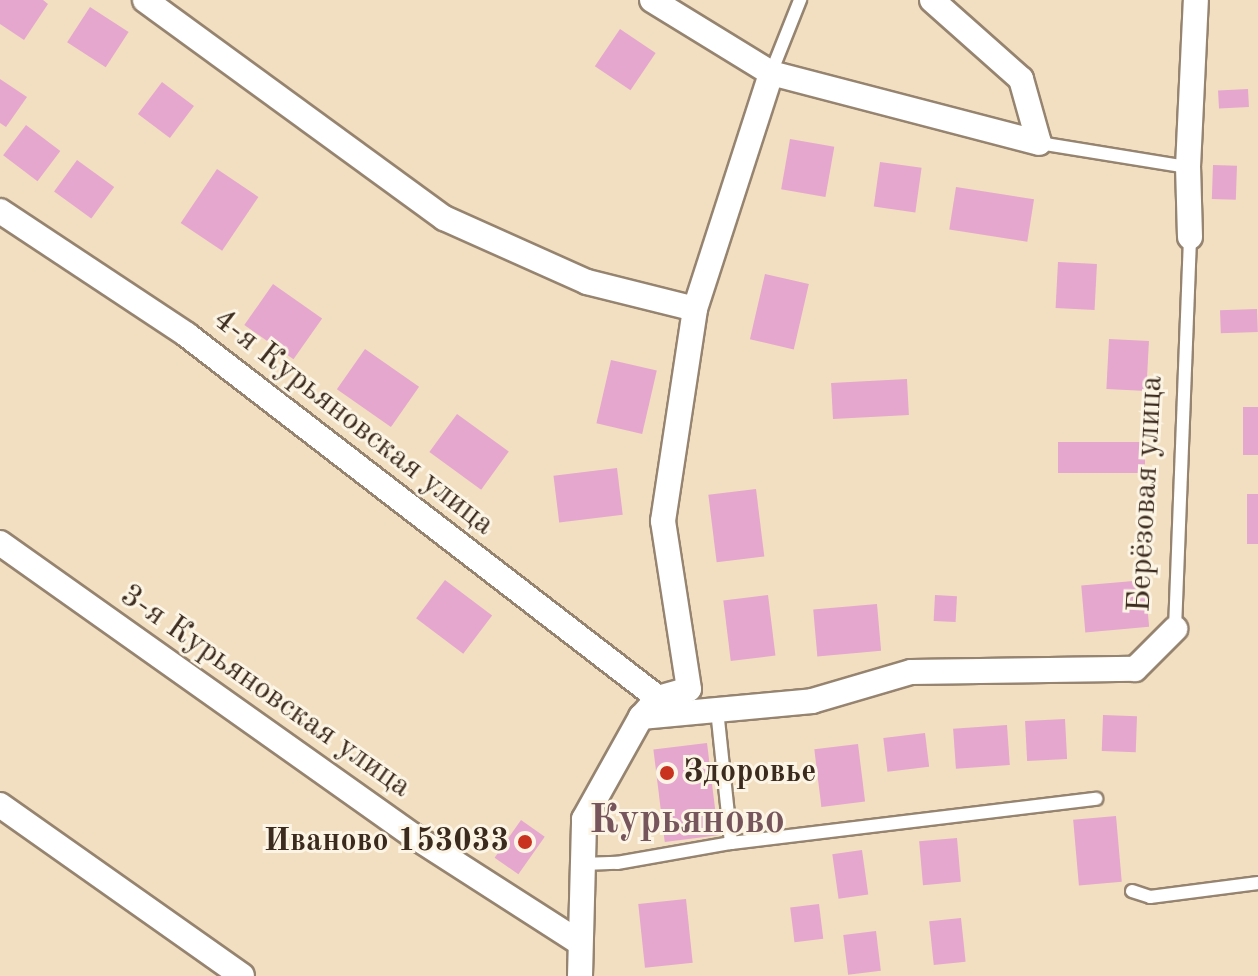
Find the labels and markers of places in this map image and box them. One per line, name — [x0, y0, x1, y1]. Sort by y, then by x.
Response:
place label: Здоровье — [683, 754, 816, 792]
marker: Здоровье — [658, 764, 676, 782]
place label: Иваново 153033 — [264, 823, 509, 861]
marker: Иваново 153033 — [516, 833, 534, 851]

